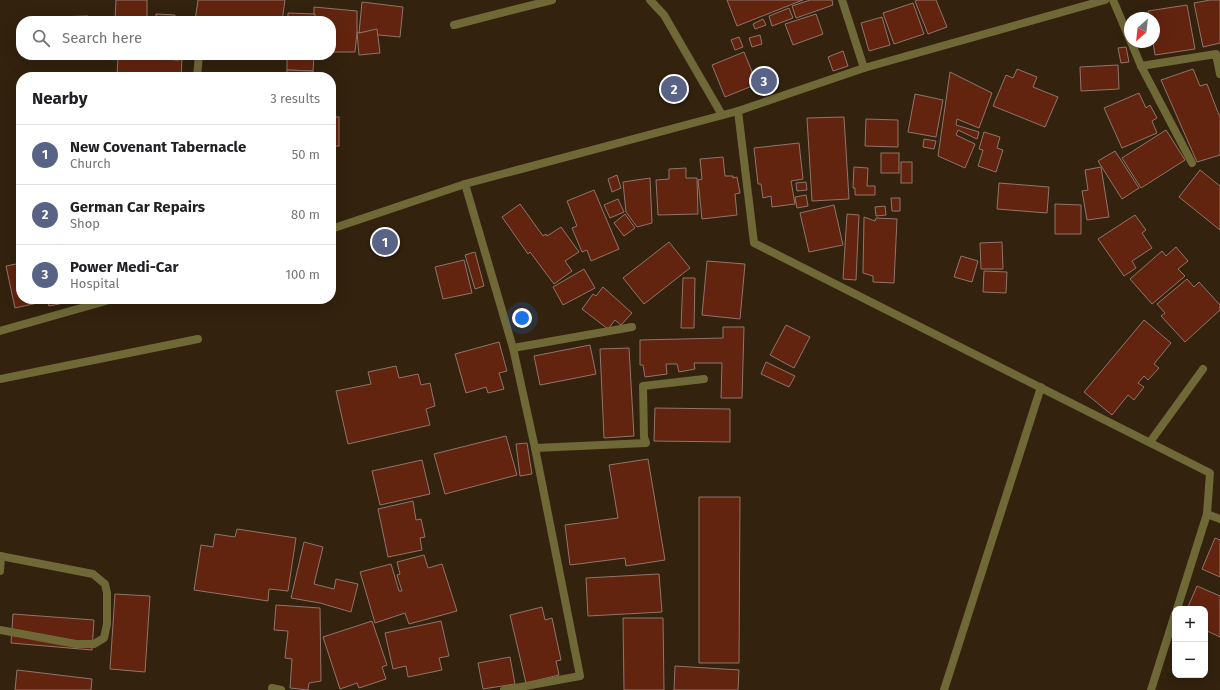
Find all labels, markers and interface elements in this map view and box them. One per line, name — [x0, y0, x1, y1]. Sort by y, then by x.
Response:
north arrow — [1124, 12, 1160, 48]
search box — [16, 16, 336, 60]
icon: search — [30, 27, 52, 49]
text: Search here — [62, 29, 142, 47]
pin: 3 — [751, 66, 777, 96]
pin: 2 — [661, 74, 687, 104]
text: Nearby — [32, 88, 87, 109]
text: 3 results — [270, 91, 320, 106]
text: New Covenant Tabernacle — [70, 138, 246, 156]
text: 1 — [42, 147, 48, 162]
text: 50 m — [292, 147, 320, 162]
text: Church — [70, 156, 111, 171]
text: German Car Repairs — [70, 198, 205, 216]
text: 2 — [42, 207, 48, 222]
text: 80 m — [291, 207, 320, 222]
text: Shop — [70, 216, 100, 231]
pin: 1 — [372, 227, 398, 257]
text: Power Medi-Car — [70, 258, 179, 276]
text: 3 — [42, 267, 48, 282]
text: 100 m — [285, 267, 320, 282]
text: Hospital — [70, 276, 119, 291]
your location — [512, 308, 532, 328]
map controls — [1172, 606, 1208, 678]
button: + — [1172, 606, 1208, 642]
button: − — [1172, 642, 1208, 678]

